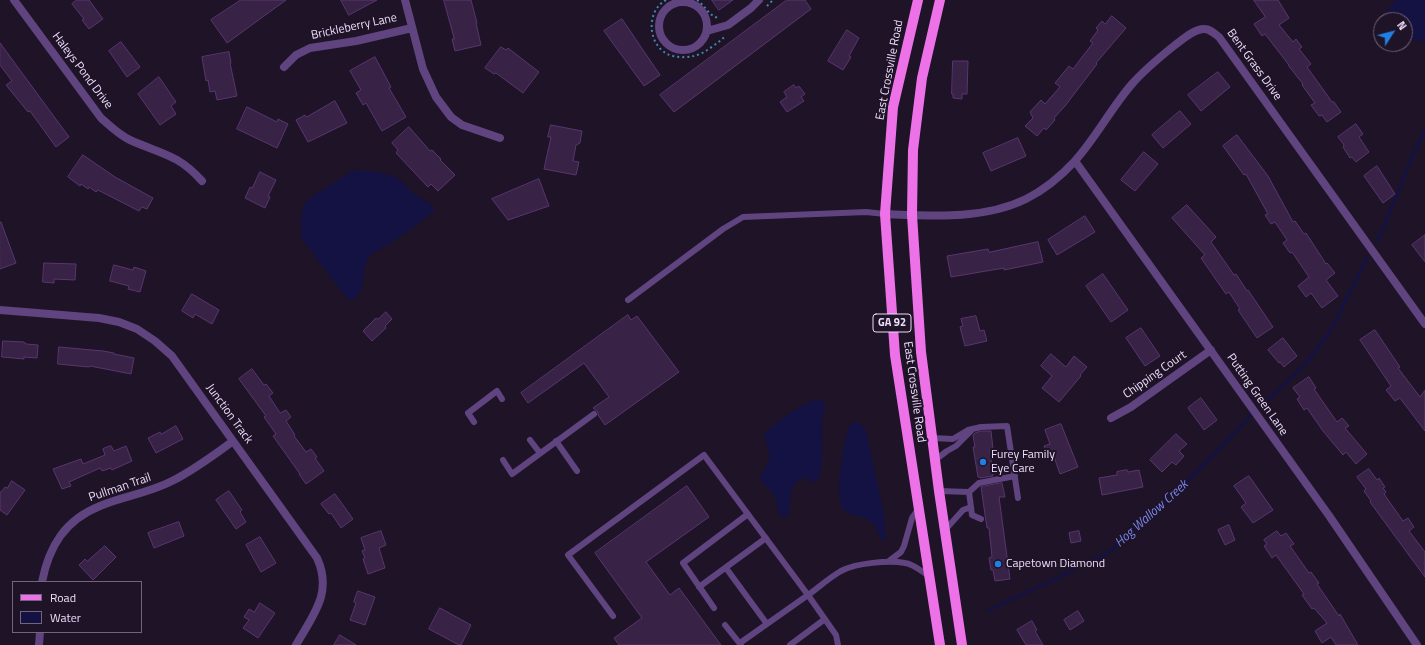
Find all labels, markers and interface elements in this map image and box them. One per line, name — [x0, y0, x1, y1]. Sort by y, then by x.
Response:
street label: Brickleberry Lane — [310, 11, 398, 43]
north arrow — [1373, 12, 1413, 52]
text: N — [1393, 18, 1411, 33]
street label: East Crossville Road — [873, 19, 907, 121]
street label: Bent Grass Drive — [1223, 27, 1285, 103]
street label: Haleys Pond Drive — [49, 30, 115, 112]
road number: GA 92 — [873, 314, 911, 332]
street label: East Crossville Road — [900, 341, 928, 443]
street label: Chipping Court — [1121, 348, 1189, 402]
street label: Putting Green Lane — [1223, 351, 1291, 439]
street label: Junction Track — [203, 381, 255, 447]
place label: Furey Family Eye Care — [991, 448, 1055, 476]
marker: Furey Family Eye Care — [978, 457, 988, 467]
street label: Pullman Trail — [87, 471, 153, 505]
water label: Hog Wallow Creek — [1112, 477, 1192, 551]
place label: Capetown Diamond — [1006, 557, 1105, 571]
marker: Capetown Diamond — [993, 559, 1003, 569]
legend — [12, 581, 142, 633]
text: Road — [50, 588, 76, 607]
text: Water — [50, 608, 81, 627]

